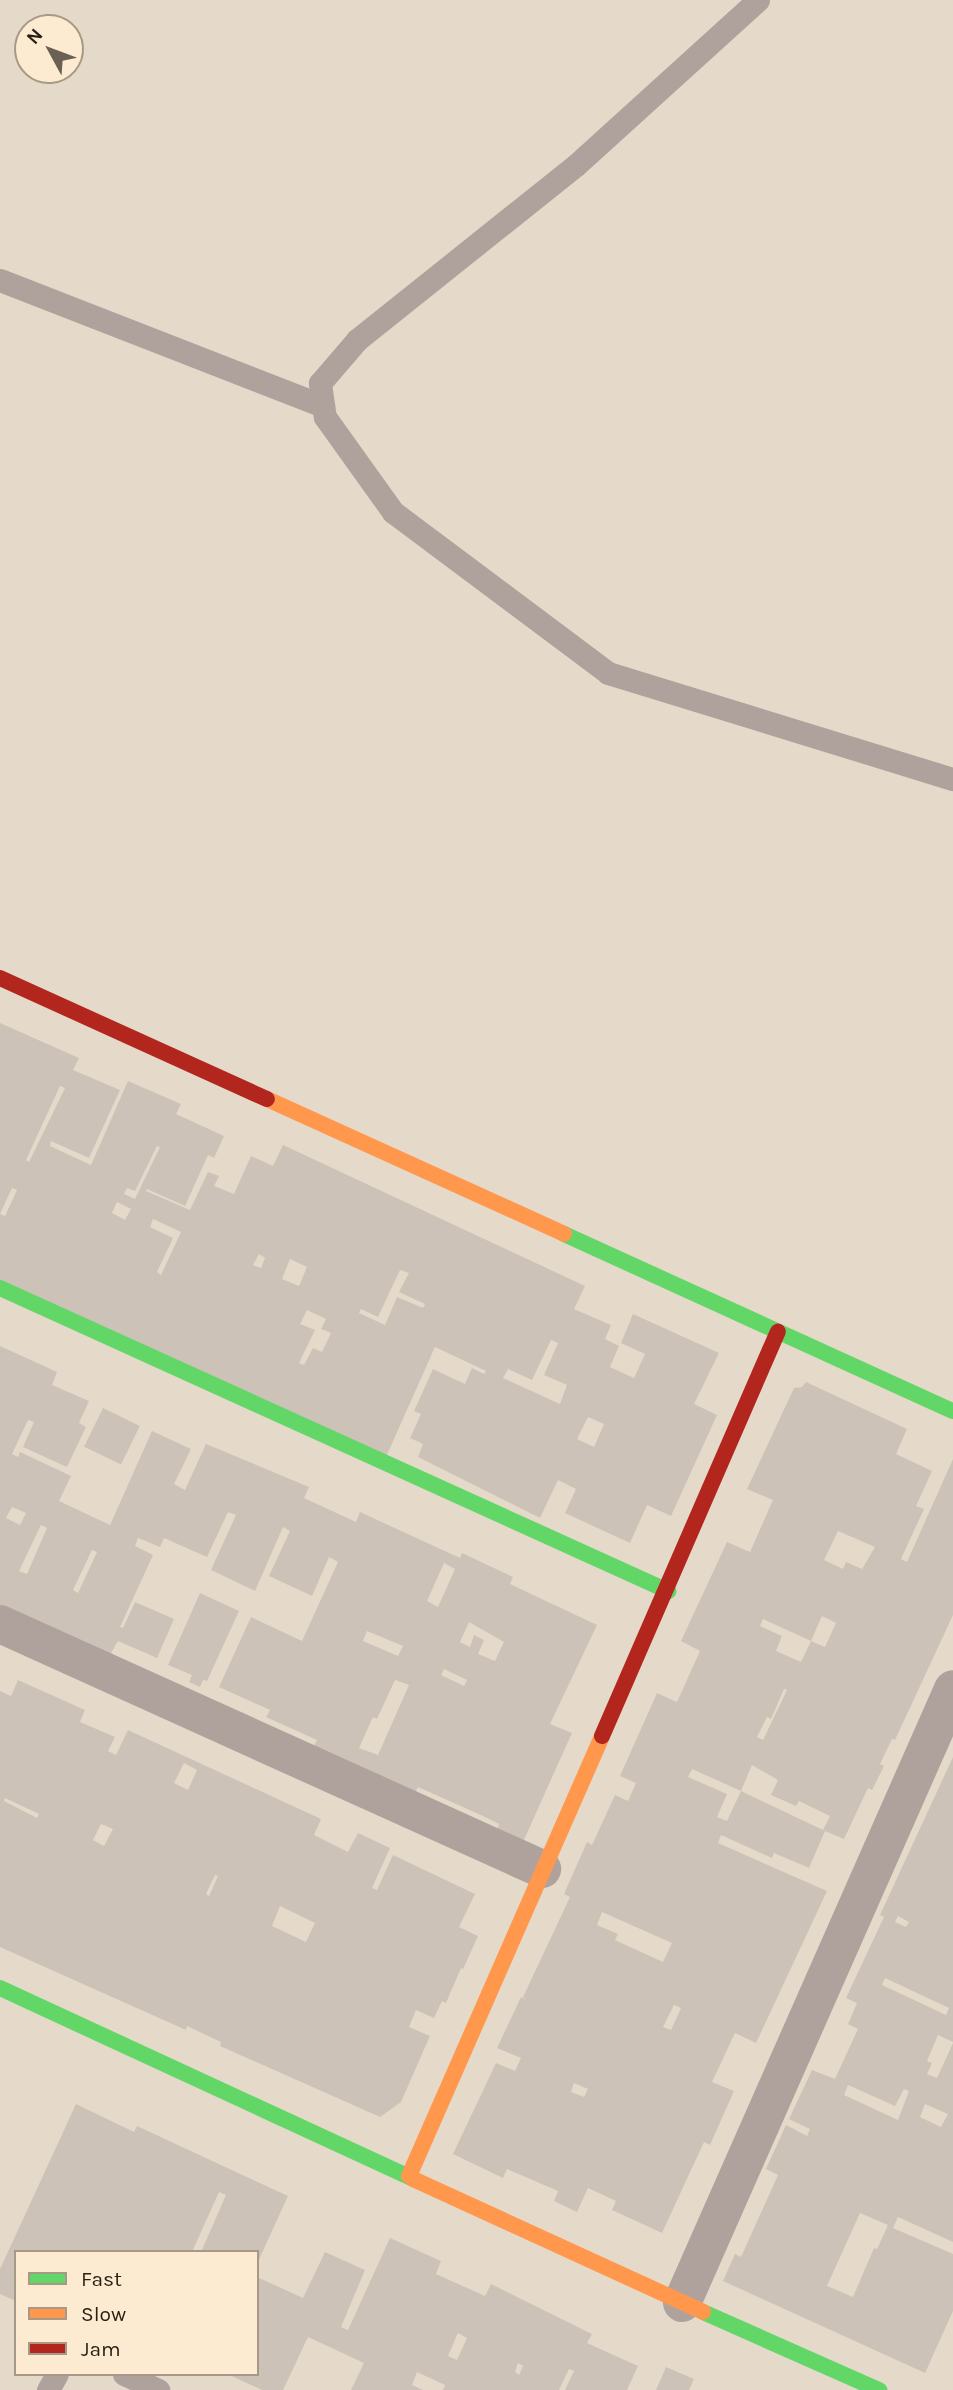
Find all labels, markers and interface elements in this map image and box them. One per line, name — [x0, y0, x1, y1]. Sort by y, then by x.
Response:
north arrow — [14, 14, 84, 84]
text: N — [22, 24, 47, 49]
legend — [14, 2250, 259, 2376]
text: Fast — [81, 2267, 122, 2291]
text: Slow — [81, 2302, 126, 2326]
text: Jam — [81, 2337, 121, 2361]

